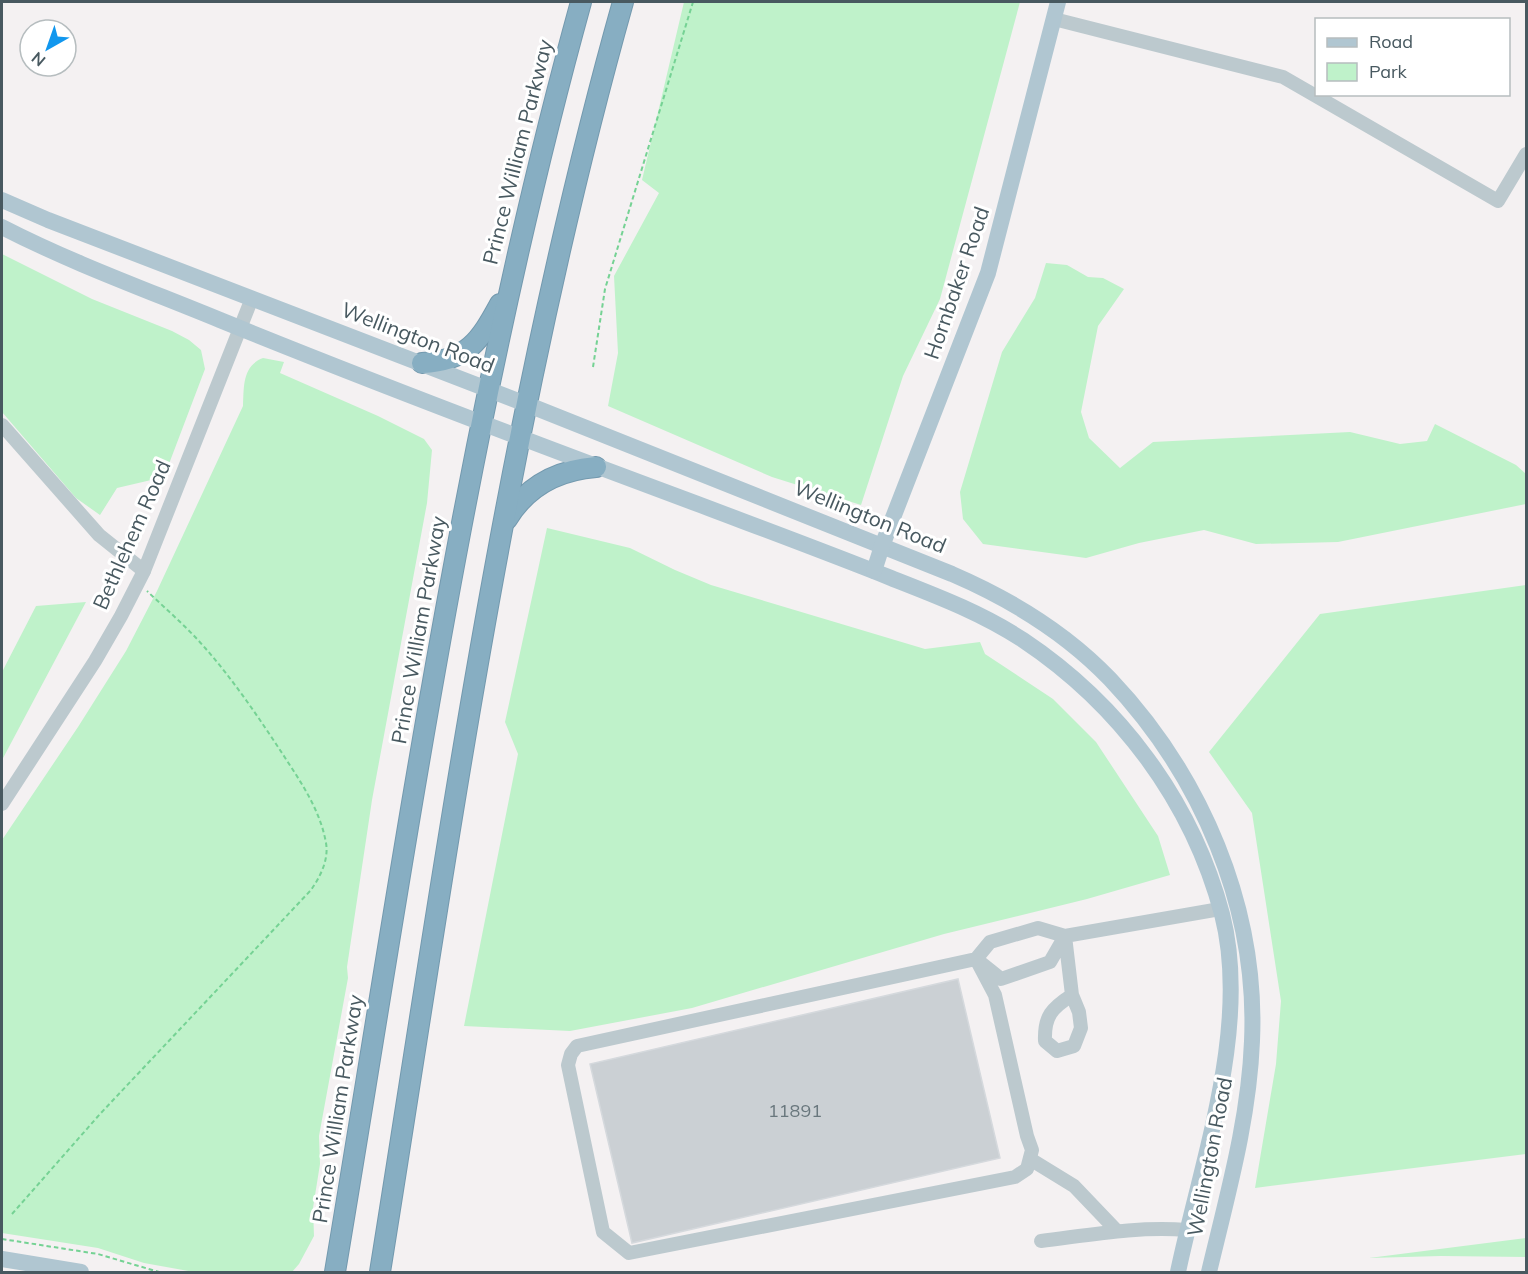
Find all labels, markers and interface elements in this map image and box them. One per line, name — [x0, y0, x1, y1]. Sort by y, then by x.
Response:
north arrow — [18, 18, 78, 78]
legend — [1315, 18, 1510, 96]
text: Road — [1369, 30, 1413, 53]
street label: Prince William Parkway — [476, 37, 558, 267]
text: N — [27, 48, 49, 71]
text: Park — [1369, 60, 1408, 83]
street label: Hornbaker Road — [918, 203, 994, 362]
street label: Wellington Road — [338, 296, 499, 378]
street label: Bethlehem Road — [86, 456, 176, 613]
street label: Wellington Road — [790, 474, 950, 558]
street label: Prince William Parkway — [385, 514, 451, 746]
street label: Prince William Parkway — [306, 993, 368, 1225]
street label: Wellington Road — [1181, 1075, 1237, 1239]
house number: 11891 — [768, 1099, 822, 1122]

